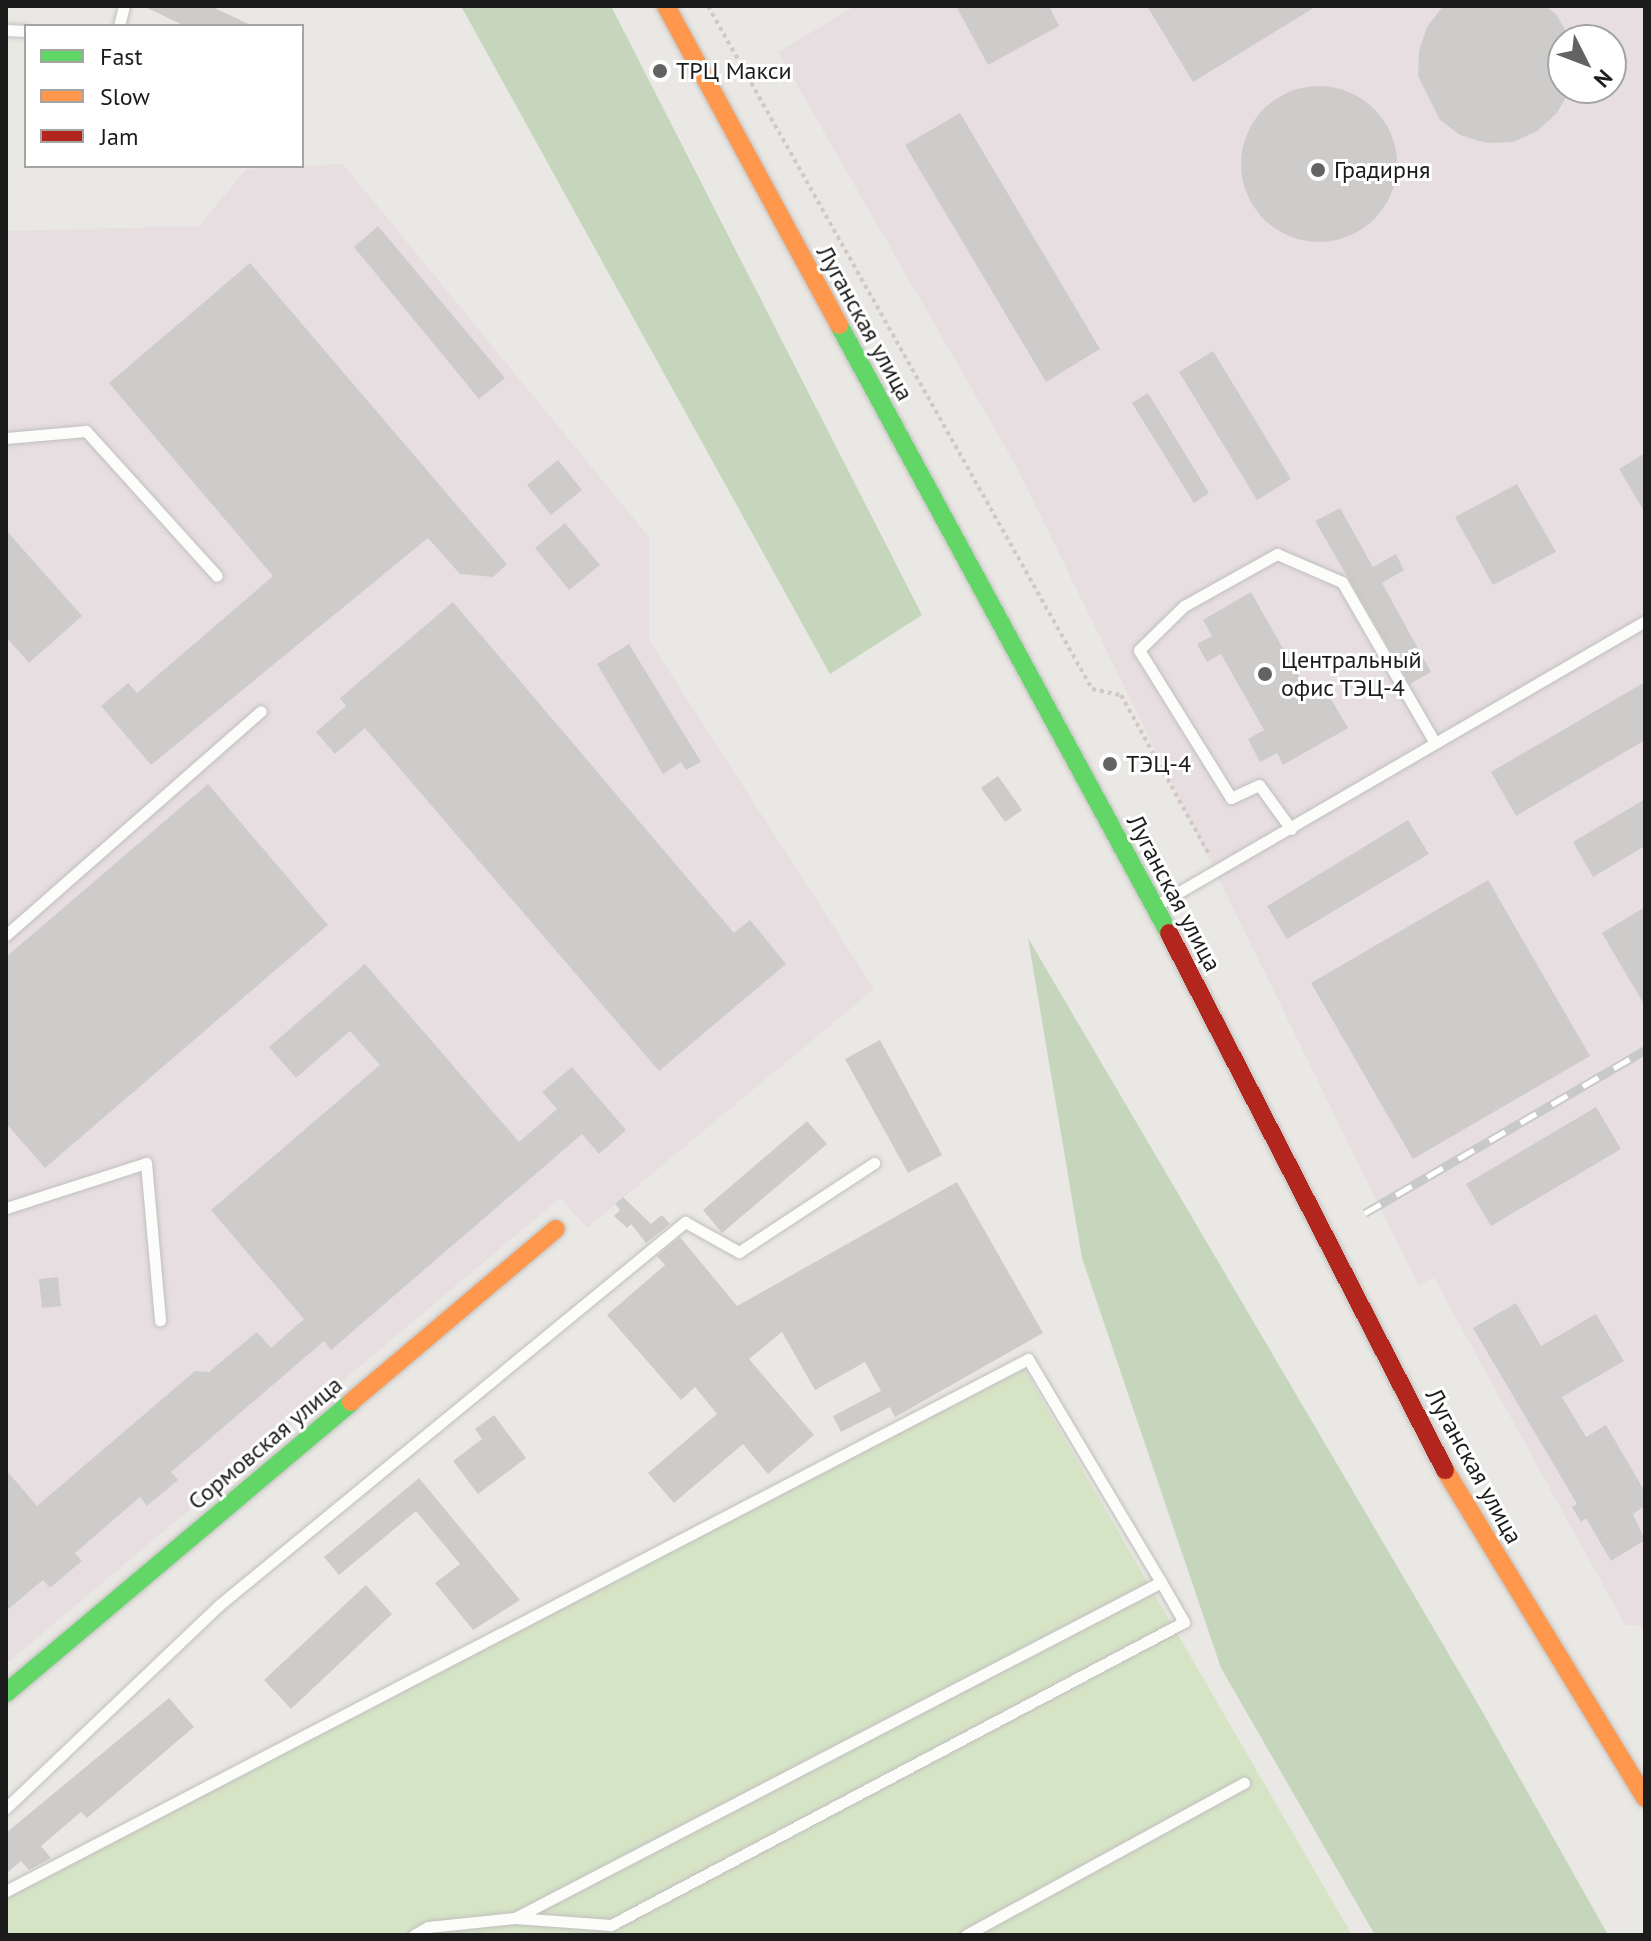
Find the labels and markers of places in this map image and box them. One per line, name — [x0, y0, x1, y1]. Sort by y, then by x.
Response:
place label: ТРЦ Макси — [676, 57, 792, 85]
marker: ТРЦ Макси — [651, 62, 669, 80]
place label: Градирня — [1334, 156, 1430, 184]
marker: Градирня — [1309, 161, 1327, 179]
place label: Центральный офис ТЭЦ-4 — [1281, 646, 1422, 702]
marker: Центральный офис ТЭЦ-4 — [1256, 665, 1274, 683]
place label: ТЭЦ-4 — [1126, 750, 1191, 778]
marker: ТЭЦ-4 — [1101, 755, 1119, 773]

